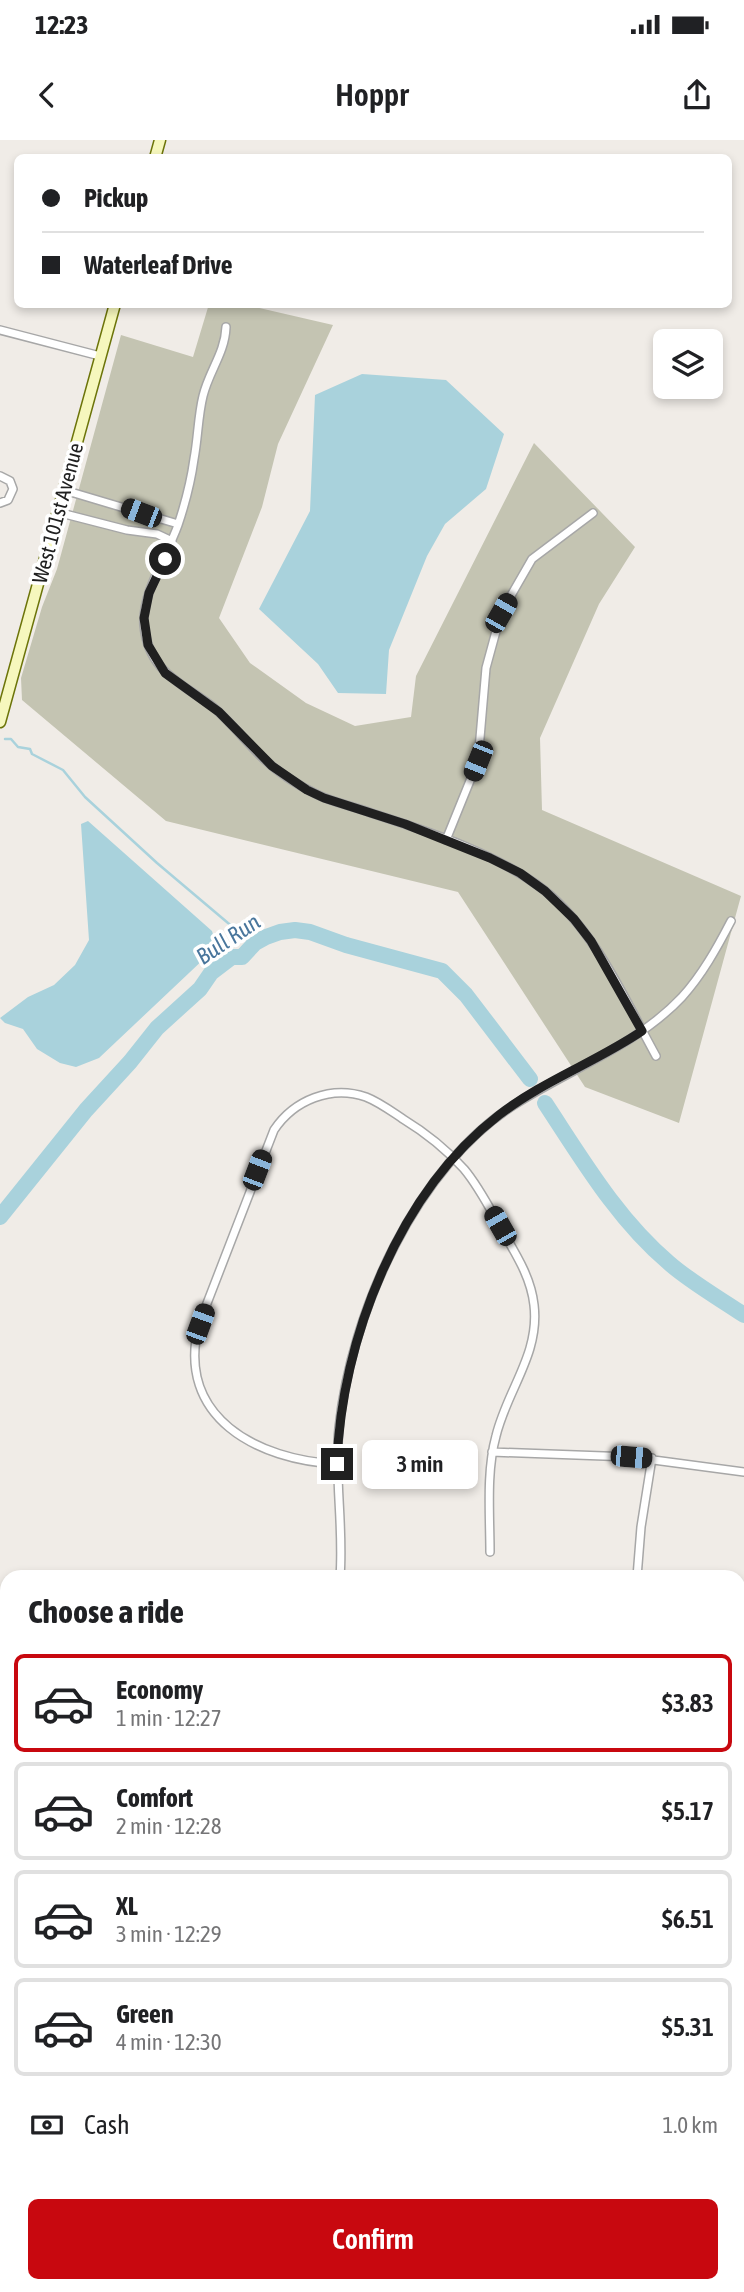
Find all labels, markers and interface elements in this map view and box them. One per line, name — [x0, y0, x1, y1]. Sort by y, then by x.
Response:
text: 12:23 — [35, 10, 89, 40]
icon: back — [28, 76, 66, 114]
text: Hoppr — [335, 76, 409, 113]
icon: share — [678, 76, 716, 114]
text: Pickup — [84, 183, 148, 213]
text: Waterleaf Drive — [84, 250, 233, 280]
map controls — [653, 329, 723, 399]
button: layers — [653, 329, 723, 399]
street label: West 101st Avenue — [27, 440, 87, 586]
car — [118, 496, 165, 530]
route start — [149, 543, 181, 575]
car — [482, 590, 521, 636]
car — [461, 738, 496, 784]
water label: Bull Run — [191, 908, 265, 970]
car — [240, 1147, 275, 1193]
car — [481, 1203, 520, 1249]
car — [183, 1301, 218, 1347]
callout: 3 min — [362, 1440, 477, 1488]
car — [610, 1445, 653, 1469]
route end — [321, 1448, 353, 1480]
text: 3 min — [397, 1451, 443, 1477]
text: Choose a ride — [28, 1593, 184, 1630]
icon: car — [32, 1672, 95, 1735]
text: Economy — [116, 1675, 203, 1705]
text: $3.83 — [662, 1688, 714, 1718]
text: 1 min · 12:27 — [116, 1705, 222, 1731]
icon: car — [32, 1780, 95, 1843]
text: Comfort — [116, 1783, 193, 1813]
text: $5.17 — [662, 1796, 714, 1826]
text: 2 min · 12:28 — [116, 1813, 222, 1839]
icon: car — [32, 1888, 95, 1951]
text: XL — [116, 1891, 138, 1921]
text: $6.51 — [662, 1904, 714, 1934]
text: 3 min · 12:29 — [116, 1921, 222, 1947]
icon: car — [32, 1996, 95, 2059]
text: Green — [116, 1999, 174, 2029]
text: $5.31 — [662, 2012, 714, 2042]
text: 4 min · 12:30 — [116, 2029, 222, 2055]
icon: cash — [28, 2106, 66, 2144]
text: Cash — [84, 2110, 130, 2140]
text: 1.0 km — [662, 2112, 718, 2138]
button: Confirm — [28, 2199, 718, 2279]

